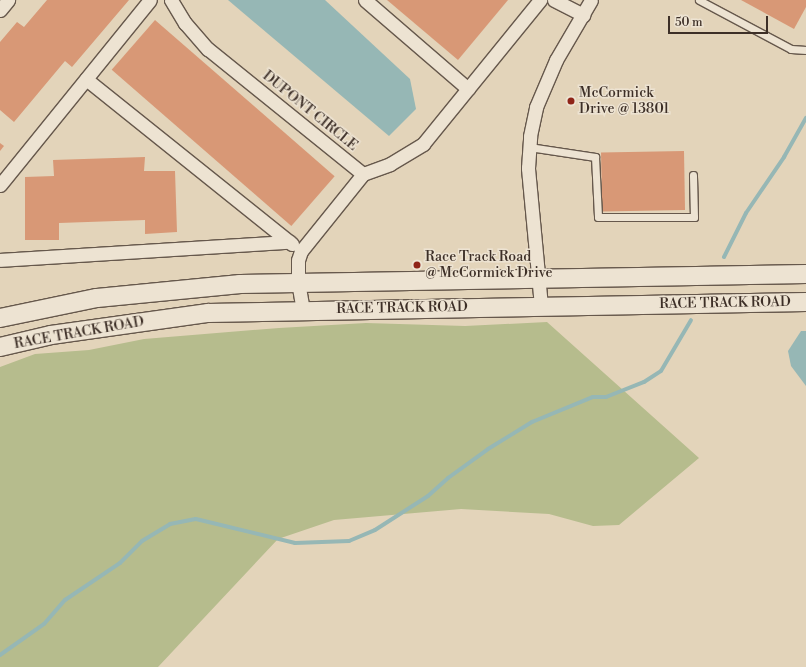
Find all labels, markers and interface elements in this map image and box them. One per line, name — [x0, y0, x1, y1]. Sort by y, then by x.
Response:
scale bar — [670, 8, 770, 34]
text: 50 m — [675, 15, 703, 30]
street label: DUPONT CIRCLE — [259, 68, 361, 154]
place label: McCormick Drive @ 13801 — [579, 85, 669, 118]
marker: McCormick Drive @ 13801 — [566, 96, 576, 106]
place label: Race Track Road @ McCormick Drive — [425, 249, 553, 282]
marker: Race Track Road @ McCormick Drive — [412, 260, 422, 270]
street label: RACE TRACK ROAD — [659, 293, 791, 313]
street label: RACE TRACK ROAD — [336, 298, 468, 318]
street label: RACE TRACK ROAD — [13, 313, 145, 353]

